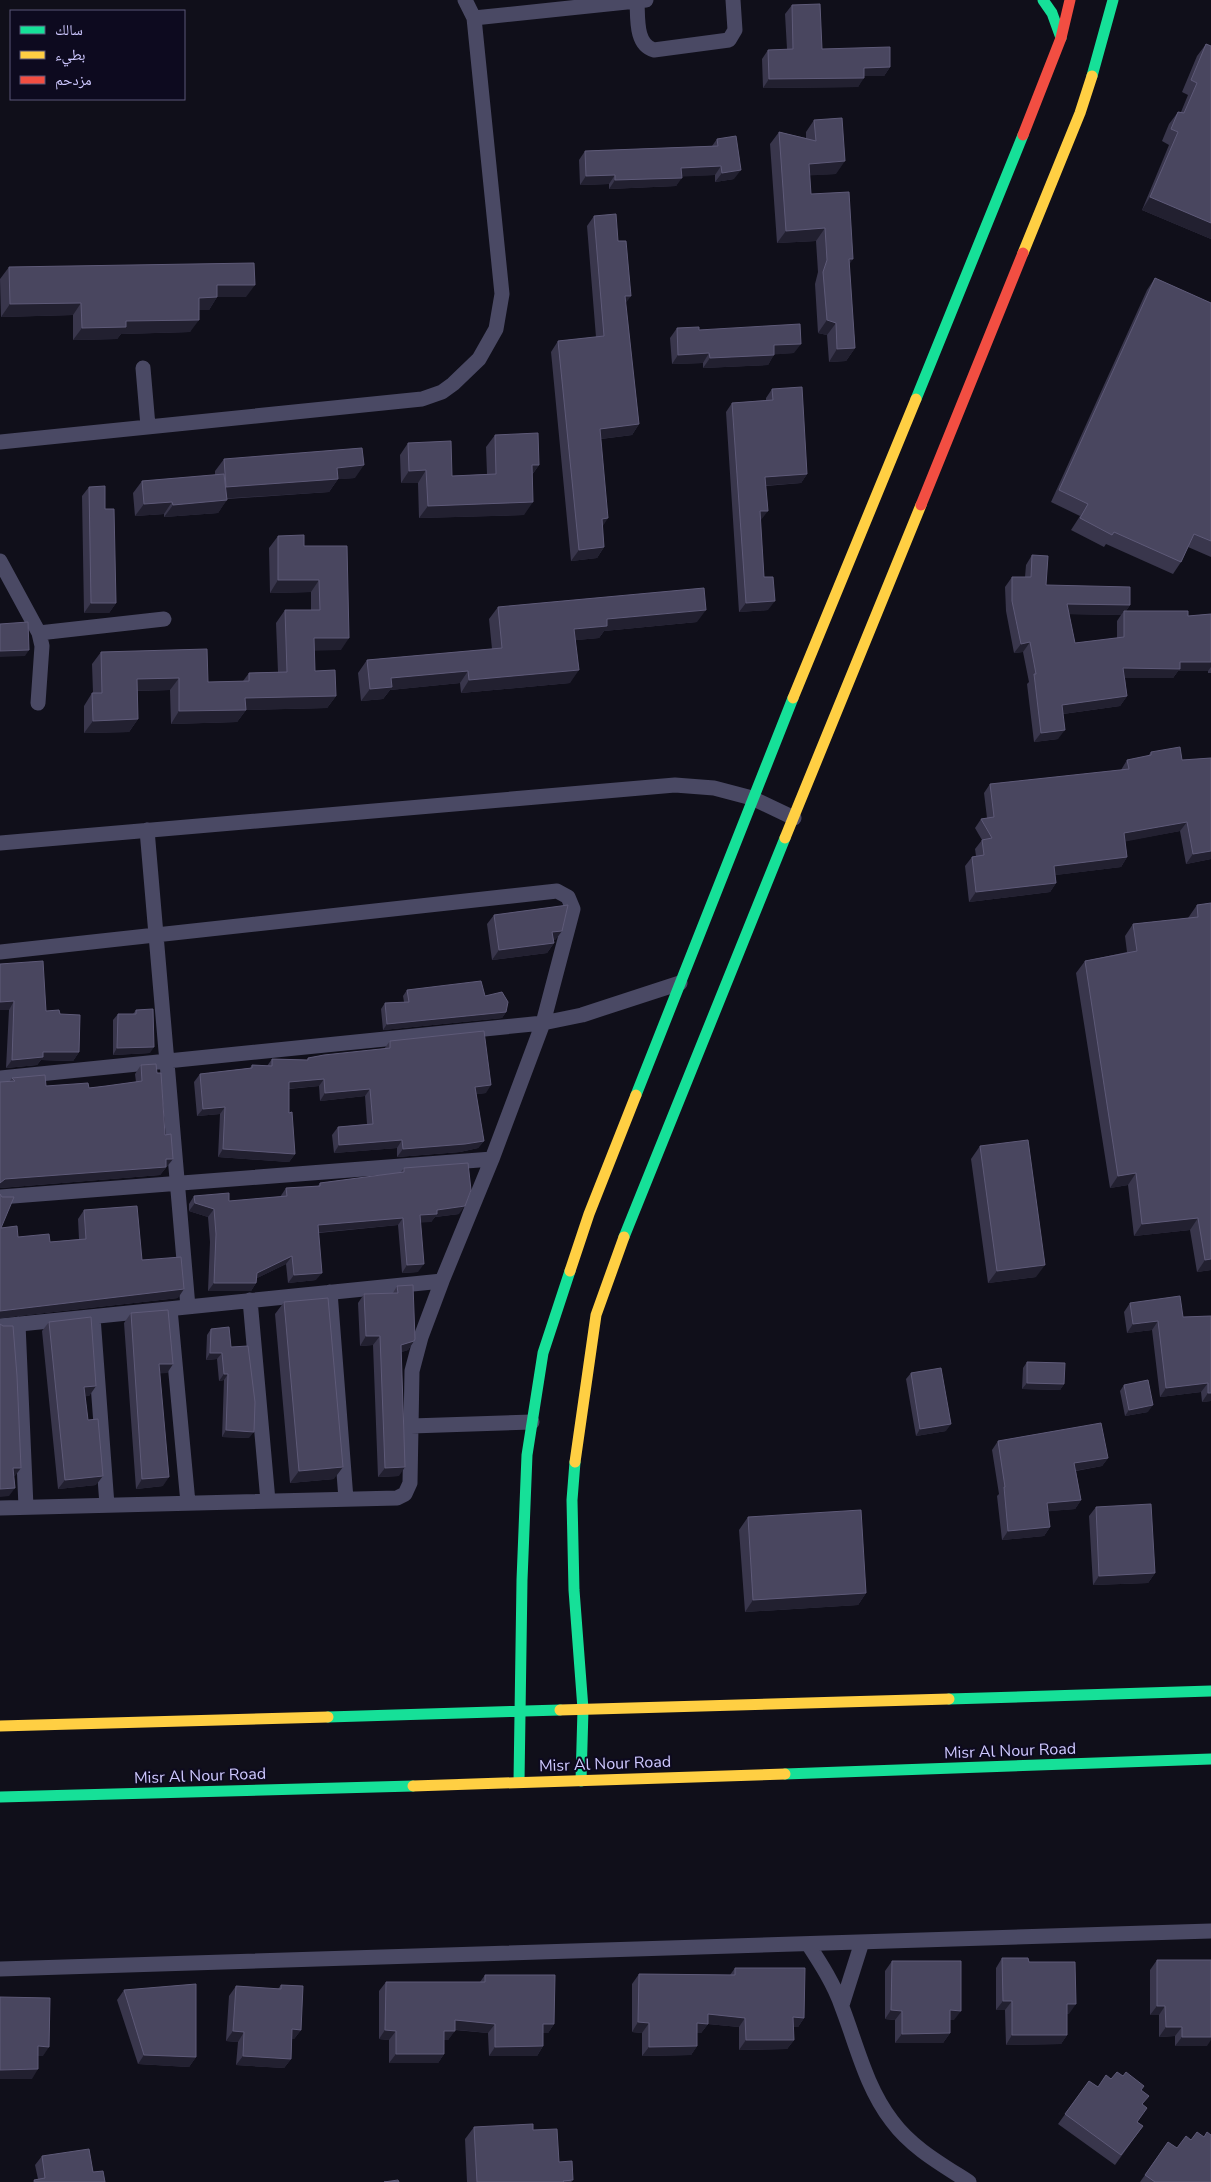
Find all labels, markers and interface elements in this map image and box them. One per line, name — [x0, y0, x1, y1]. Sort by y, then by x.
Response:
legend — [10, 10, 185, 100]
text: سالك — [55, 20, 83, 40]
text: بطيء — [55, 45, 85, 67]
text: مزدحم — [55, 70, 92, 90]
street label: Misr Al Nour Road — [944, 1738, 1076, 1764]
street label: Misr Al Nour Road — [539, 1751, 671, 1777]
street label: Misr Al Nour Road — [134, 1763, 266, 1789]

